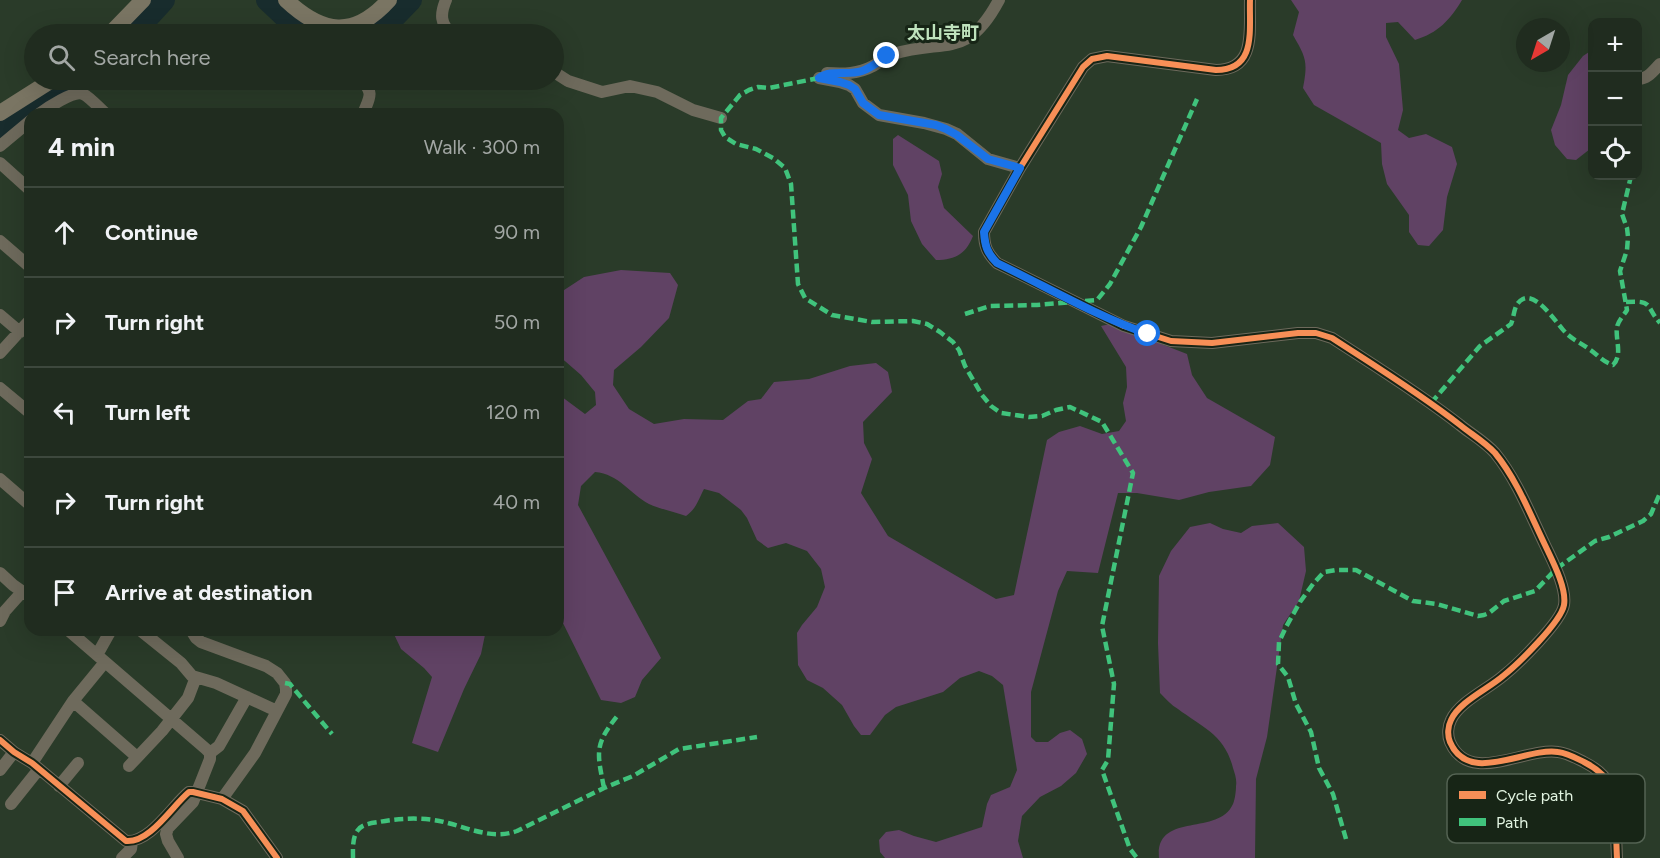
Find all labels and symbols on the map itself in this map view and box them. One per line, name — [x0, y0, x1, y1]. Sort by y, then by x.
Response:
north arrow — [1516, 18, 1570, 72]
district label: 太山寺町 — [907, 22, 979, 44]
route end — [873, 42, 899, 68]
route start — [1134, 320, 1160, 346]
legend — [1447, 774, 1645, 843]
text: Cycle path — [1496, 786, 1573, 805]
text: Path — [1496, 813, 1528, 832]

